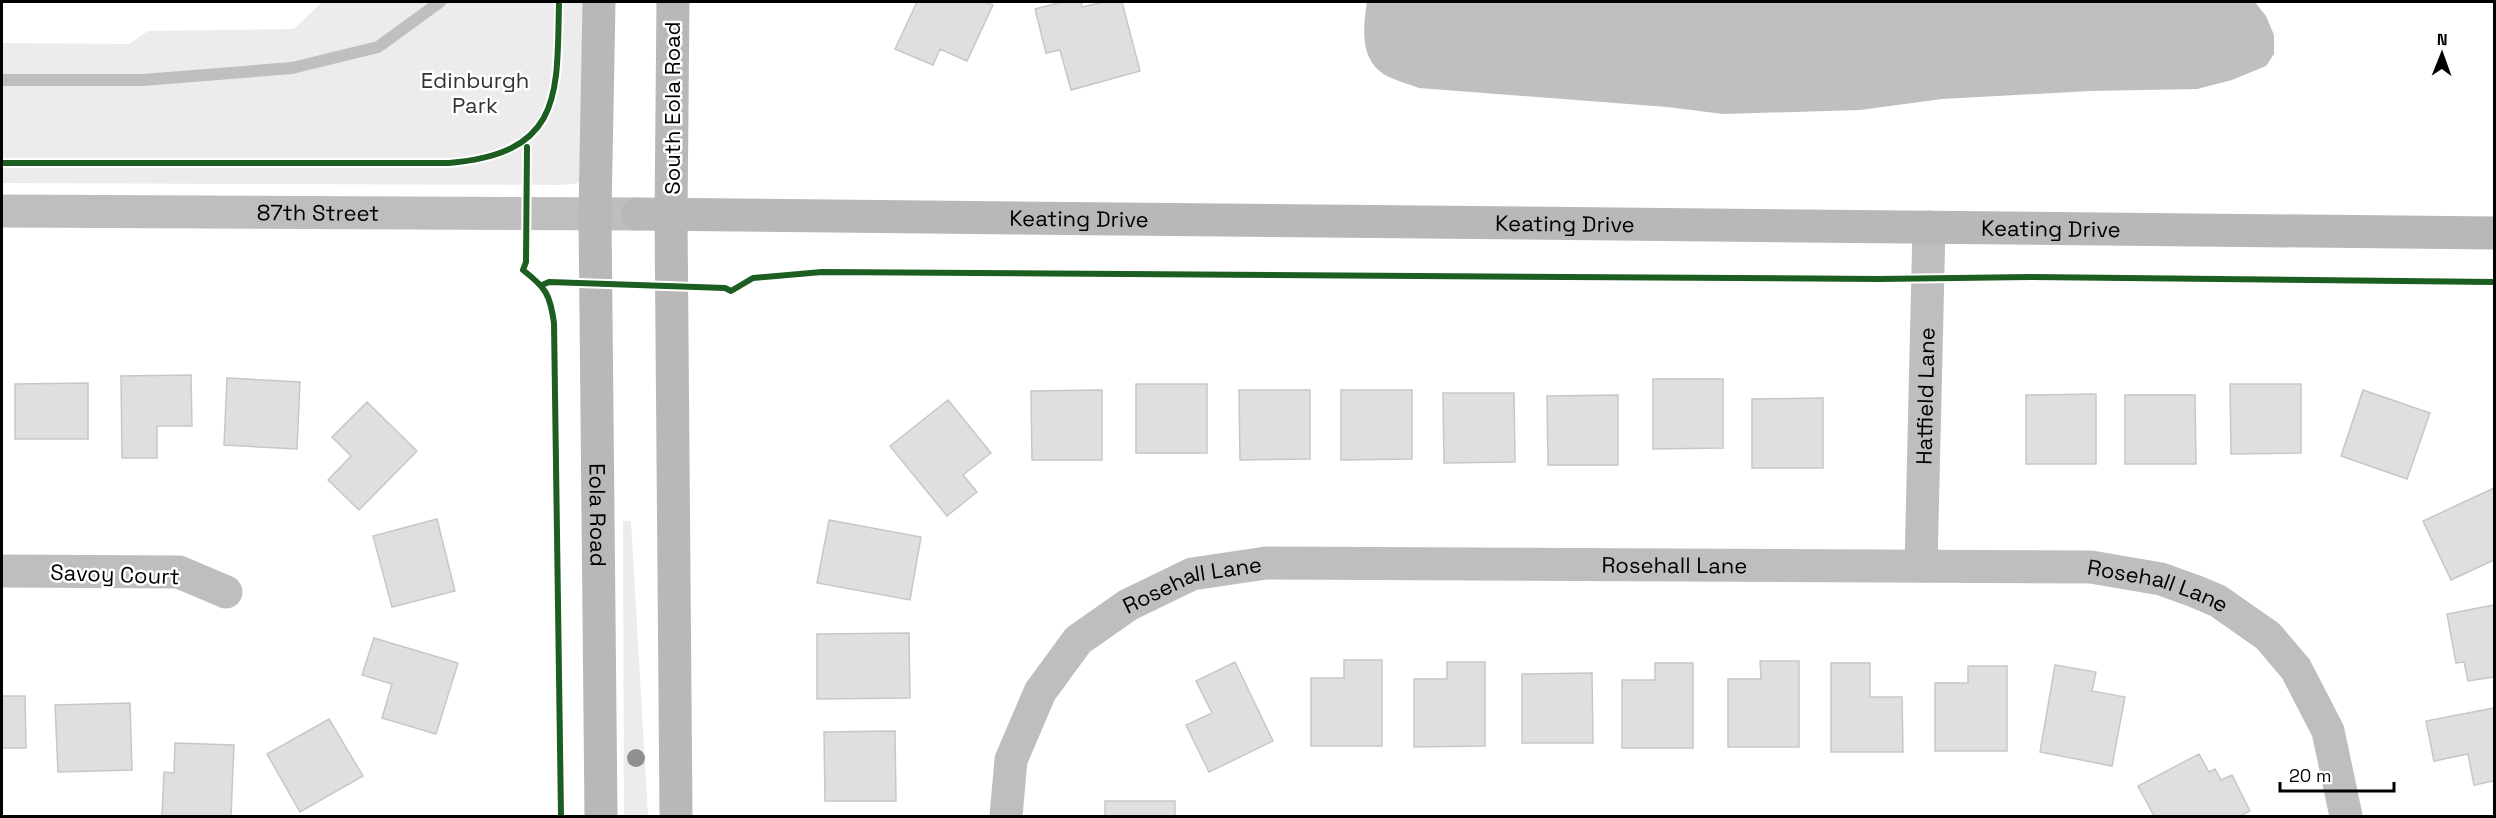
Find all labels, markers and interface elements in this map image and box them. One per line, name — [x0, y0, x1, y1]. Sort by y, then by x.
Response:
street label: South Eola Road — [658, 21, 686, 195]
north arrow — [2412, 24, 2472, 84]
text: N — [2437, 29, 2448, 50]
park label: Edinburgh Park — [421, 66, 529, 119]
street label: 87th Street — [257, 198, 379, 227]
street label: Keating Drive — [1009, 204, 1149, 233]
street label: Keating Drive — [1495, 209, 1635, 238]
street label: Keating Drive — [1981, 214, 2121, 243]
street label: Hatfield Lane — [1909, 327, 1941, 465]
street label: Eola Road — [583, 463, 613, 567]
street label: Rosehall Lane — [1118, 550, 1264, 620]
street label: Rosehall Lane — [1601, 551, 1748, 579]
street label: Rosehall Lane — [2085, 553, 2234, 618]
street label: Savoy Court — [50, 558, 180, 590]
scale bar — [2280, 755, 2394, 793]
text: 20 m — [2289, 764, 2332, 787]

